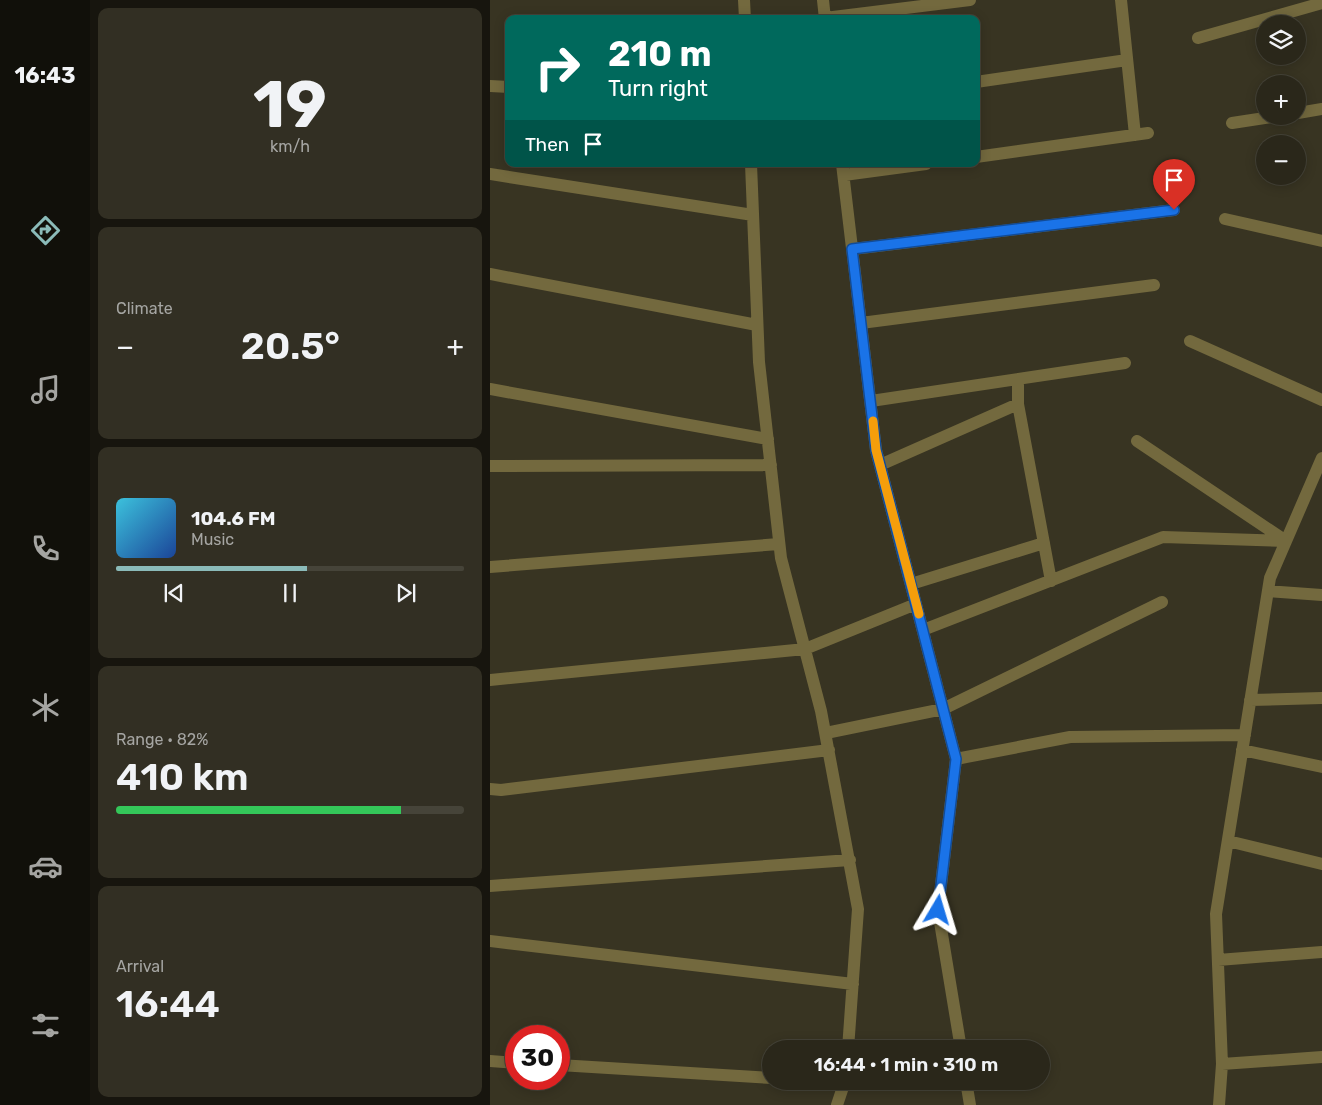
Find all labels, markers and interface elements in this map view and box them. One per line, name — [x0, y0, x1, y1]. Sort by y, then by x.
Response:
map controls — [1256, 15, 1306, 185]
button: layers — [1256, 15, 1306, 65]
text: 210 m — [608, 33, 711, 75]
icon: right — [525, 35, 590, 100]
text: 16:43 — [14, 62, 76, 89]
text: 19 — [253, 66, 327, 143]
text: Turn right — [608, 75, 708, 102]
button: + — [1256, 75, 1306, 125]
icon: arrive — [579, 130, 607, 158]
text: Then — [525, 133, 569, 156]
button: − — [1256, 135, 1306, 185]
text: km/h — [270, 137, 310, 156]
pin — [1153, 159, 1195, 210]
icon: arrive — [1160, 166, 1188, 194]
icon: directions — [28, 213, 63, 248]
text: Climate — [116, 299, 173, 318]
text: 20.5° — [241, 323, 340, 369]
text: − — [116, 330, 134, 363]
text: + — [447, 330, 464, 363]
icon: music — [28, 372, 63, 407]
text: 104.6 FM — [191, 507, 275, 530]
text: Music — [191, 530, 234, 549]
icon: phone — [28, 531, 63, 566]
icon: previous — [160, 579, 188, 607]
icon: pause — [276, 579, 304, 607]
icon: next — [392, 579, 420, 607]
icon: climate — [28, 690, 63, 725]
text: Range · 82% — [116, 730, 208, 749]
text: 410 km — [116, 754, 249, 800]
icon: car — [28, 849, 63, 884]
position arrow — [911, 883, 963, 935]
text: Arrival — [116, 957, 164, 976]
text: 16:44 — [116, 981, 220, 1027]
icon: filters — [28, 1008, 63, 1043]
speed limit sign: 30 — [505, 1025, 570, 1090]
text: 16:44 · 1 min · 310 m — [814, 1053, 998, 1076]

